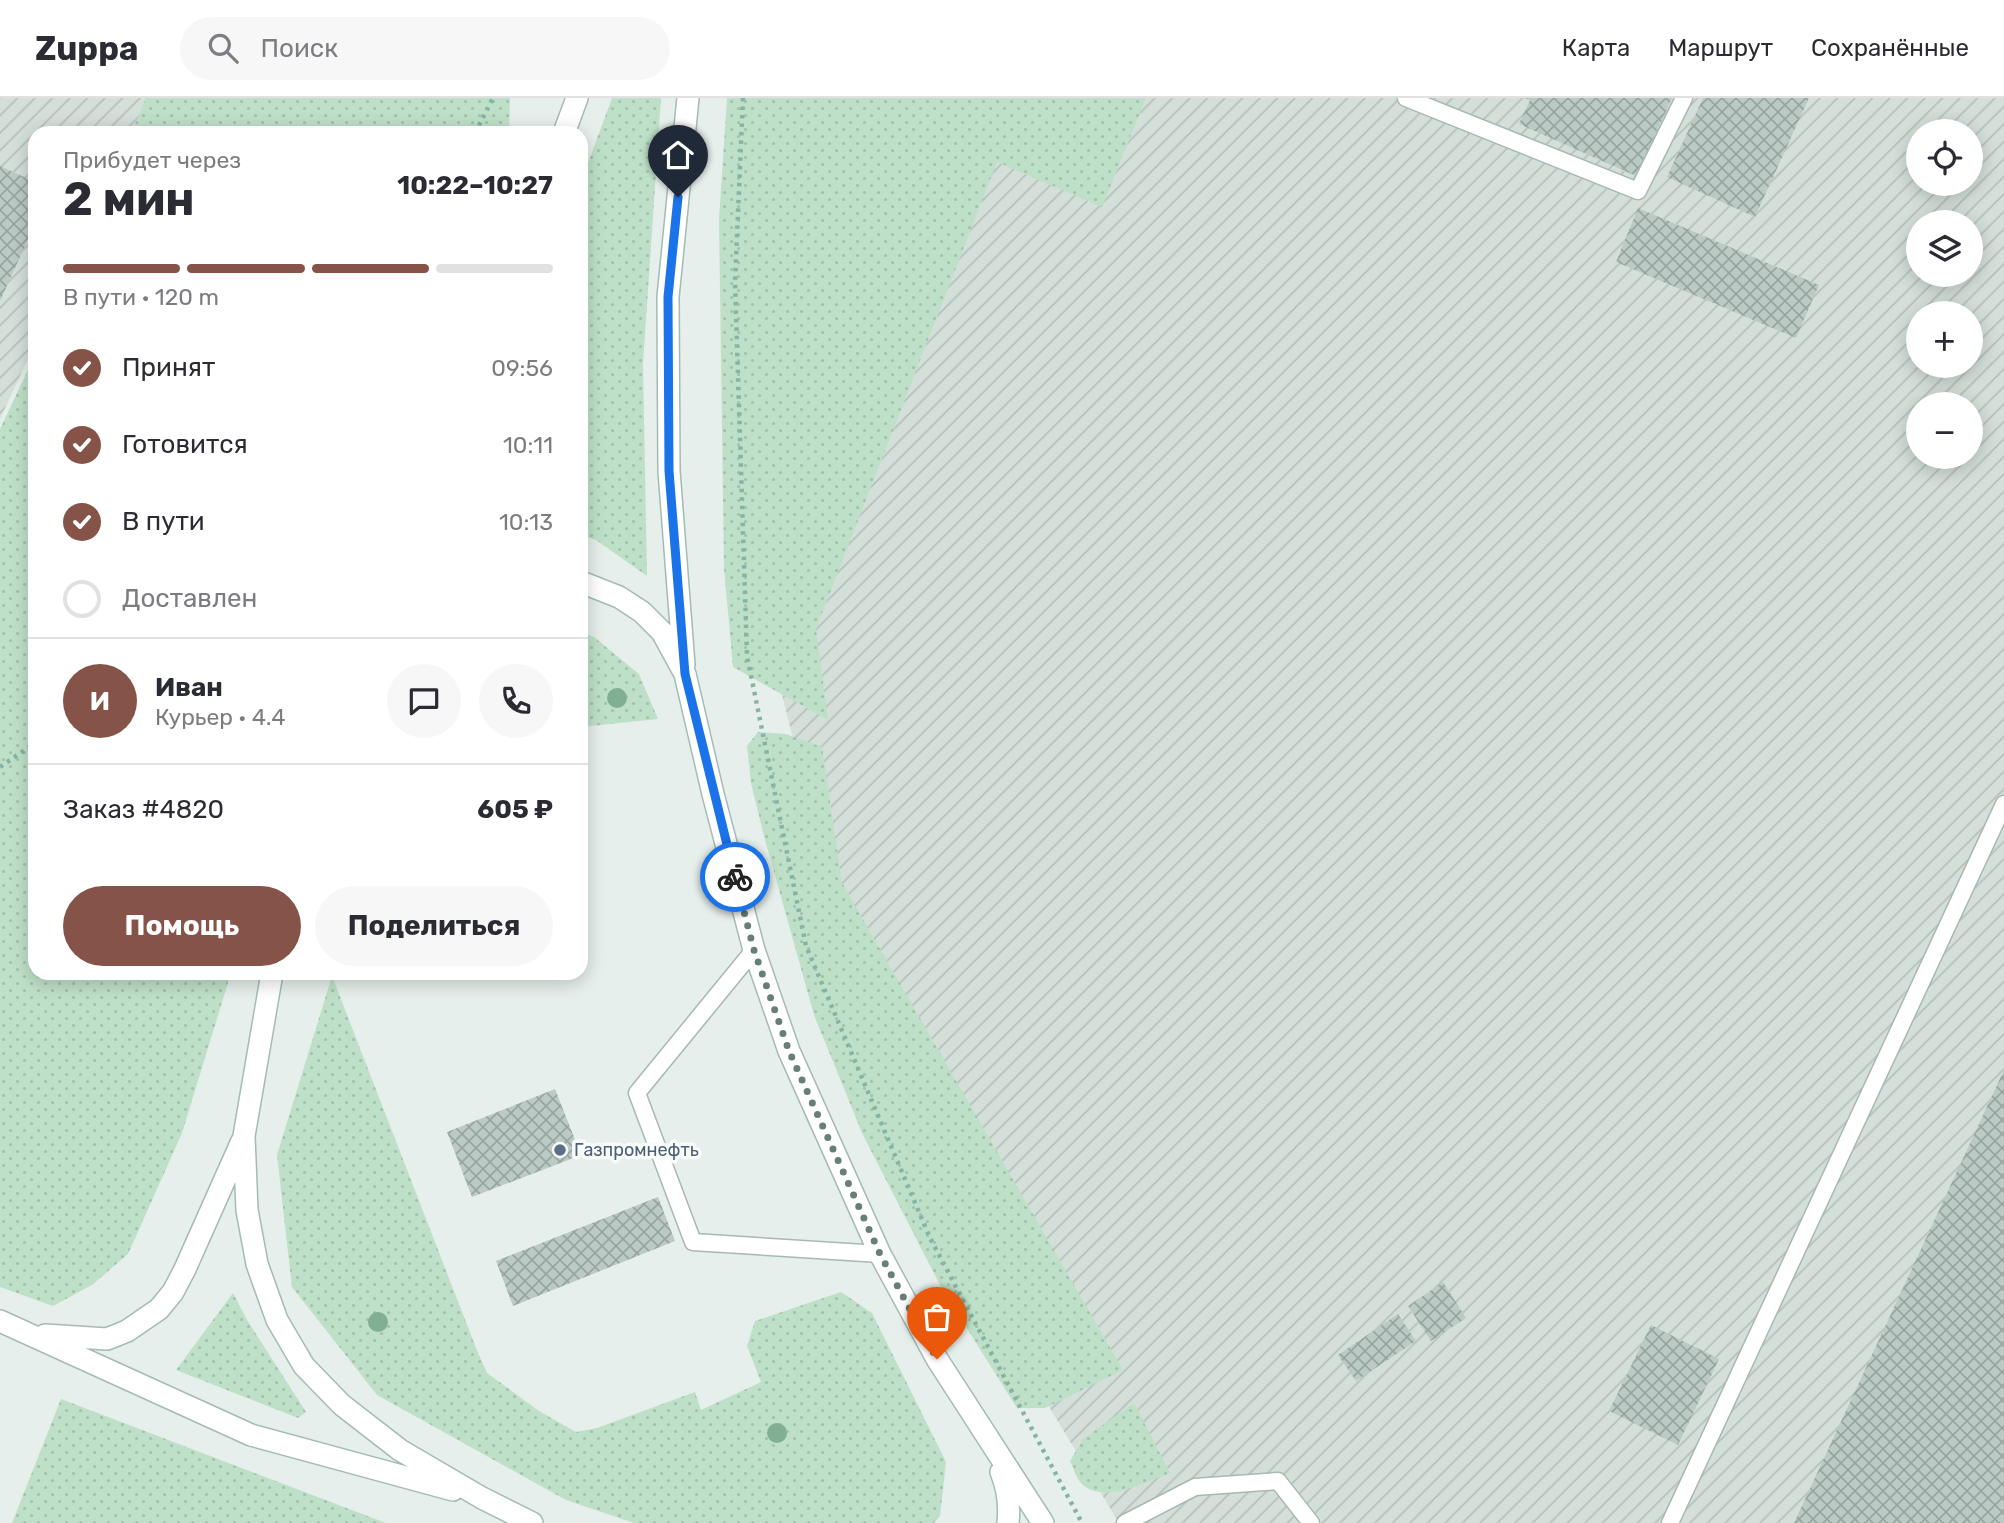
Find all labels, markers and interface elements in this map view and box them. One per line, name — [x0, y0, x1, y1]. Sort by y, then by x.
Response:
search box — [180, 17, 670, 80]
text: Zuppa — [35, 29, 138, 68]
icon: search — [204, 29, 242, 67]
text: Поиск — [260, 33, 338, 64]
text: Карта — [1562, 34, 1630, 62]
text: Маршрут — [1668, 34, 1773, 62]
text: Сохранённые — [1811, 34, 1969, 62]
map controls — [1906, 119, 1983, 469]
button: locate — [1906, 119, 1983, 196]
pin — [648, 125, 708, 197]
icon: home — [659, 136, 697, 174]
text: Прибудет через — [63, 146, 241, 174]
text: 10:22–10:27 — [397, 170, 553, 201]
text: 2 мин — [63, 172, 195, 227]
button: layers — [1906, 210, 1983, 287]
text: В пути · 120 m — [63, 283, 219, 311]
button: + — [1906, 301, 1983, 378]
icon: check — [63, 349, 101, 387]
text: Принят — [122, 352, 215, 383]
text: 09:56 — [491, 354, 553, 382]
button: − — [1906, 392, 1983, 469]
icon: check — [63, 426, 101, 464]
text: Готовится — [122, 429, 248, 460]
text: 10:11 — [503, 431, 553, 459]
icon: check — [63, 503, 101, 541]
text: В пути — [122, 506, 205, 537]
text: 10:13 — [499, 508, 553, 536]
text: Доставлен — [122, 583, 257, 614]
button: chat — [387, 664, 461, 738]
button: phone — [479, 664, 553, 738]
text: Иван — [155, 672, 223, 703]
text: И — [90, 686, 110, 717]
text: Курьер · 4.4 — [155, 703, 286, 731]
text: Заказ #4820 — [63, 794, 224, 825]
text: 605 ₽ — [477, 794, 553, 825]
courier — [700, 842, 770, 912]
icon: bike — [716, 858, 754, 896]
button: Помощь — [63, 886, 301, 966]
button: Поделиться — [315, 886, 553, 966]
place label: Газпромнефть — [574, 1139, 699, 1161]
marker: Газпромнефть — [552, 1142, 568, 1158]
pin — [907, 1287, 967, 1359]
icon: bag — [918, 1298, 956, 1336]

